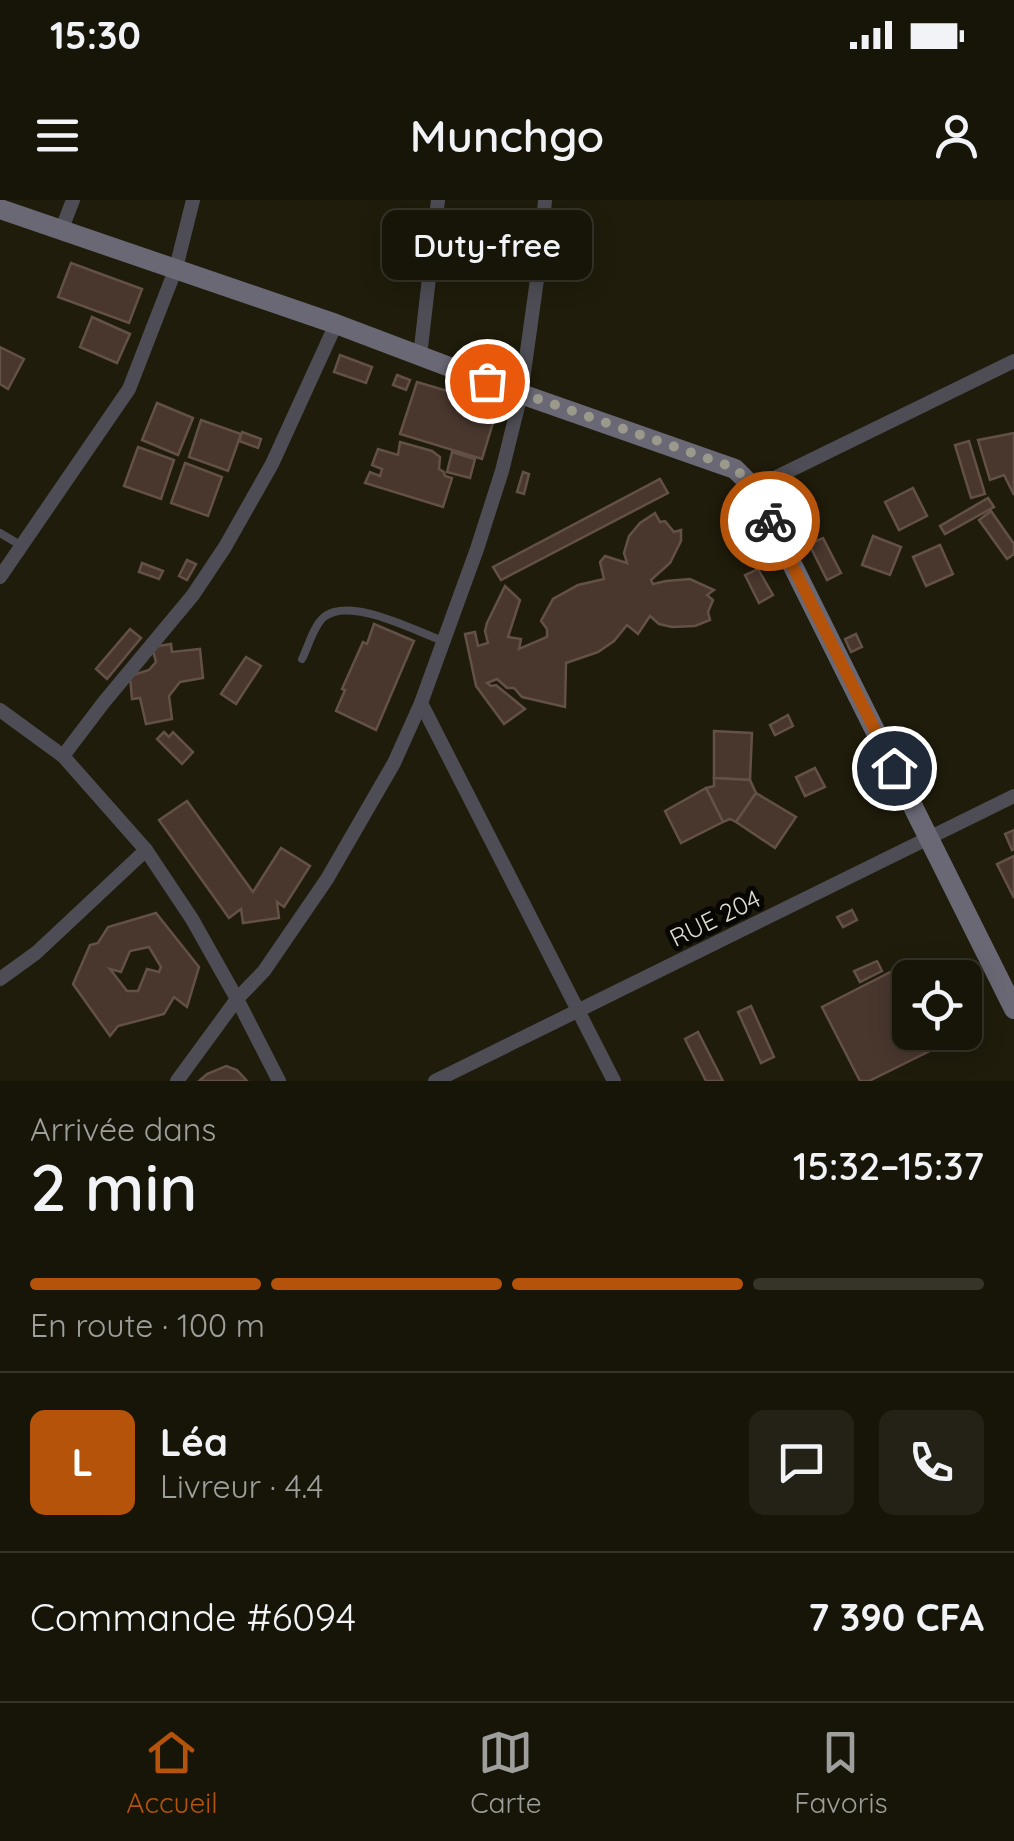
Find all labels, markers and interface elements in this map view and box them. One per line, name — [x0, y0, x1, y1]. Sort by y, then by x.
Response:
text: 15:30 — [50, 11, 141, 59]
text: Munchgo — [410, 107, 604, 163]
icon: menu — [30, 108, 85, 163]
icon: person — [929, 108, 984, 163]
callout: Duty-free — [382, 211, 592, 281]
text: Duty-free — [413, 225, 561, 265]
pin — [445, 339, 530, 424]
icon: bag — [460, 354, 515, 409]
courier — [720, 471, 820, 571]
icon: bike — [743, 494, 798, 549]
pin — [852, 726, 937, 811]
icon: home — [867, 741, 922, 796]
street label: RUE 204 — [664, 882, 765, 953]
map controls — [892, 960, 982, 1050]
button: locate — [892, 960, 982, 1050]
text: Arrivée dans — [30, 1109, 216, 1149]
text: 15:32–15:37 — [793, 1142, 984, 1190]
text: 2 min — [30, 1146, 198, 1227]
text: En route · 100 m — [30, 1305, 265, 1345]
button: chat — [749, 1410, 854, 1515]
button: phone — [879, 1410, 984, 1515]
text: Léa — [160, 1418, 228, 1466]
text: L — [72, 1438, 93, 1486]
text: Livreur · 4.4 — [160, 1466, 323, 1506]
text: Commande #6094 — [30, 1593, 356, 1641]
text: 7 390 CFA — [808, 1593, 984, 1641]
tab: Accueil — [126, 1725, 218, 1820]
tab: Carte — [470, 1725, 542, 1820]
tab: Favoris — [794, 1725, 888, 1820]

